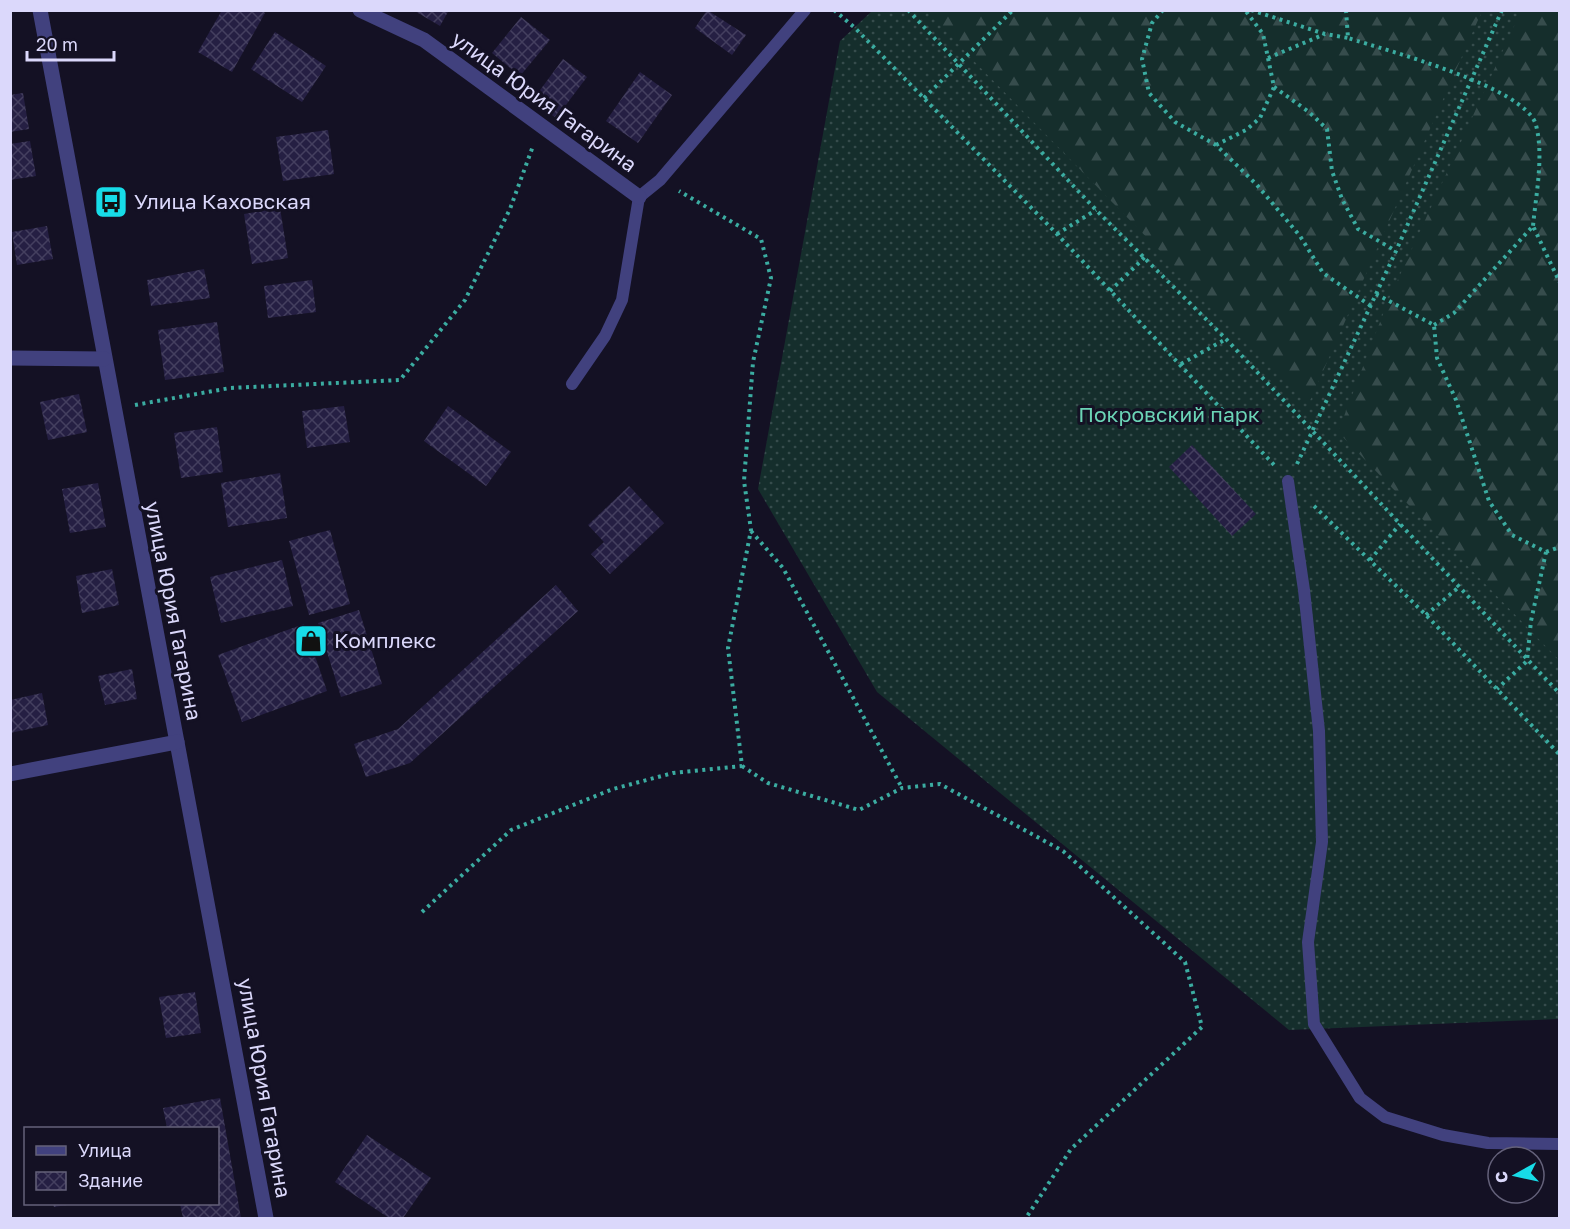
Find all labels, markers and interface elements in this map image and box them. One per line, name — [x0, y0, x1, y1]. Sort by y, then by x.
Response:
scale bar — [27, 24, 114, 62]
street label: улица Юрия Гагарина — [447, 25, 642, 177]
text: 20 m — [36, 33, 78, 55]
bus stop icon: Улица Каховская — [93, 184, 129, 220]
place label: Улица Каховская — [134, 188, 311, 214]
park label: Покровский парк — [1078, 401, 1260, 427]
street label: улица Юрия Гагарина — [140, 499, 208, 723]
shop icon: Комплекс — [293, 623, 329, 659]
place label: Комплекс — [334, 627, 436, 653]
street label: улица Юрия Гагарина — [233, 976, 297, 1200]
legend — [24, 1127, 219, 1205]
text: Улица — [78, 1139, 132, 1161]
north arrow — [1486, 1145, 1546, 1205]
text: Здание — [78, 1169, 143, 1191]
text: С — [1490, 1170, 1512, 1184]

